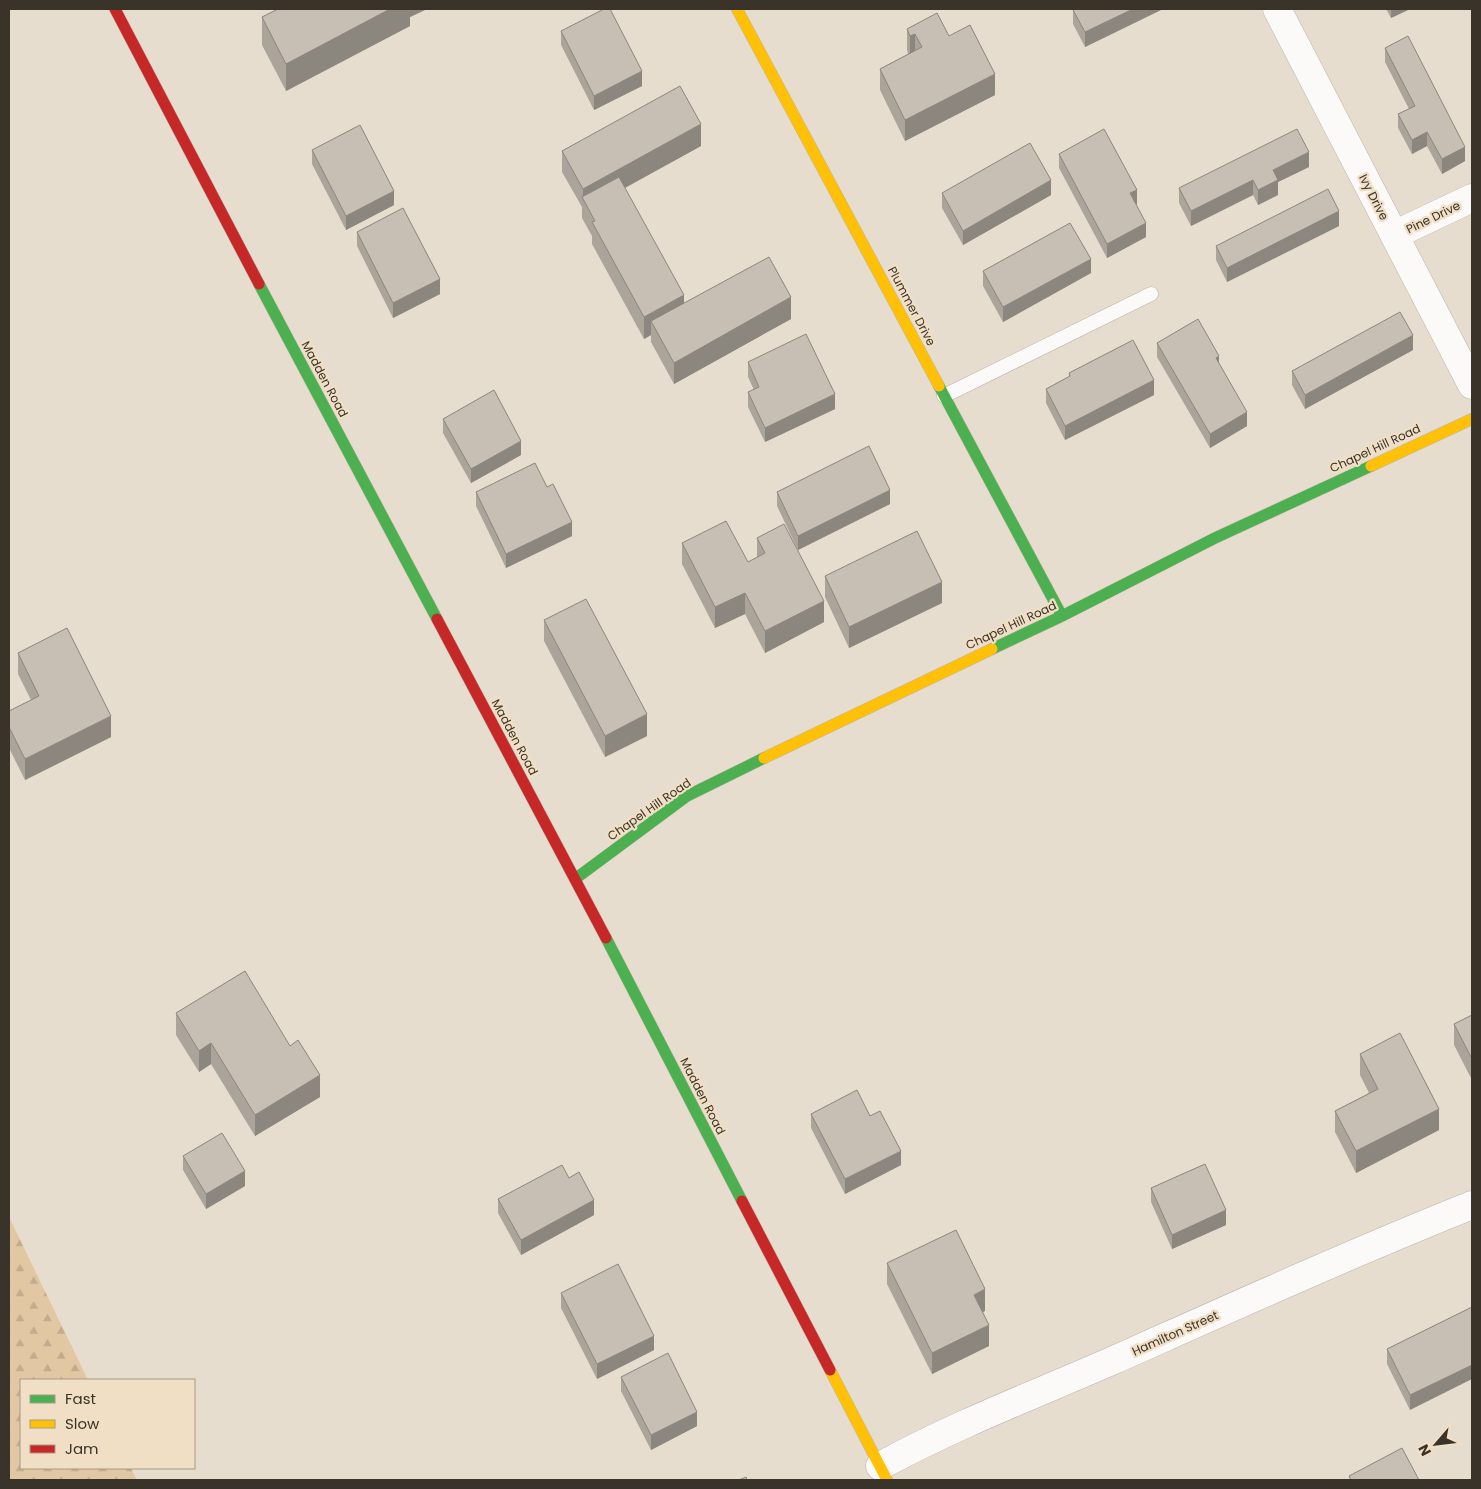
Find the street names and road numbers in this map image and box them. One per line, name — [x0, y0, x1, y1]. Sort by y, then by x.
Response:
street label: Ivy Drive — [1355, 171, 1393, 223]
street label: Pine Drive — [1403, 197, 1463, 237]
street label: Plummer Drive — [884, 263, 940, 349]
street label: Madden Road — [298, 338, 352, 420]
street label: Chapel Hill Road — [1327, 420, 1423, 476]
street label: Chapel Hill Road — [963, 597, 1059, 653]
street label: Madden Road — [488, 696, 542, 778]
street label: Chapel Hill Road — [604, 774, 694, 844]
street label: Madden Road — [676, 1055, 730, 1137]
street label: Hamilton Street — [1129, 1306, 1221, 1360]

